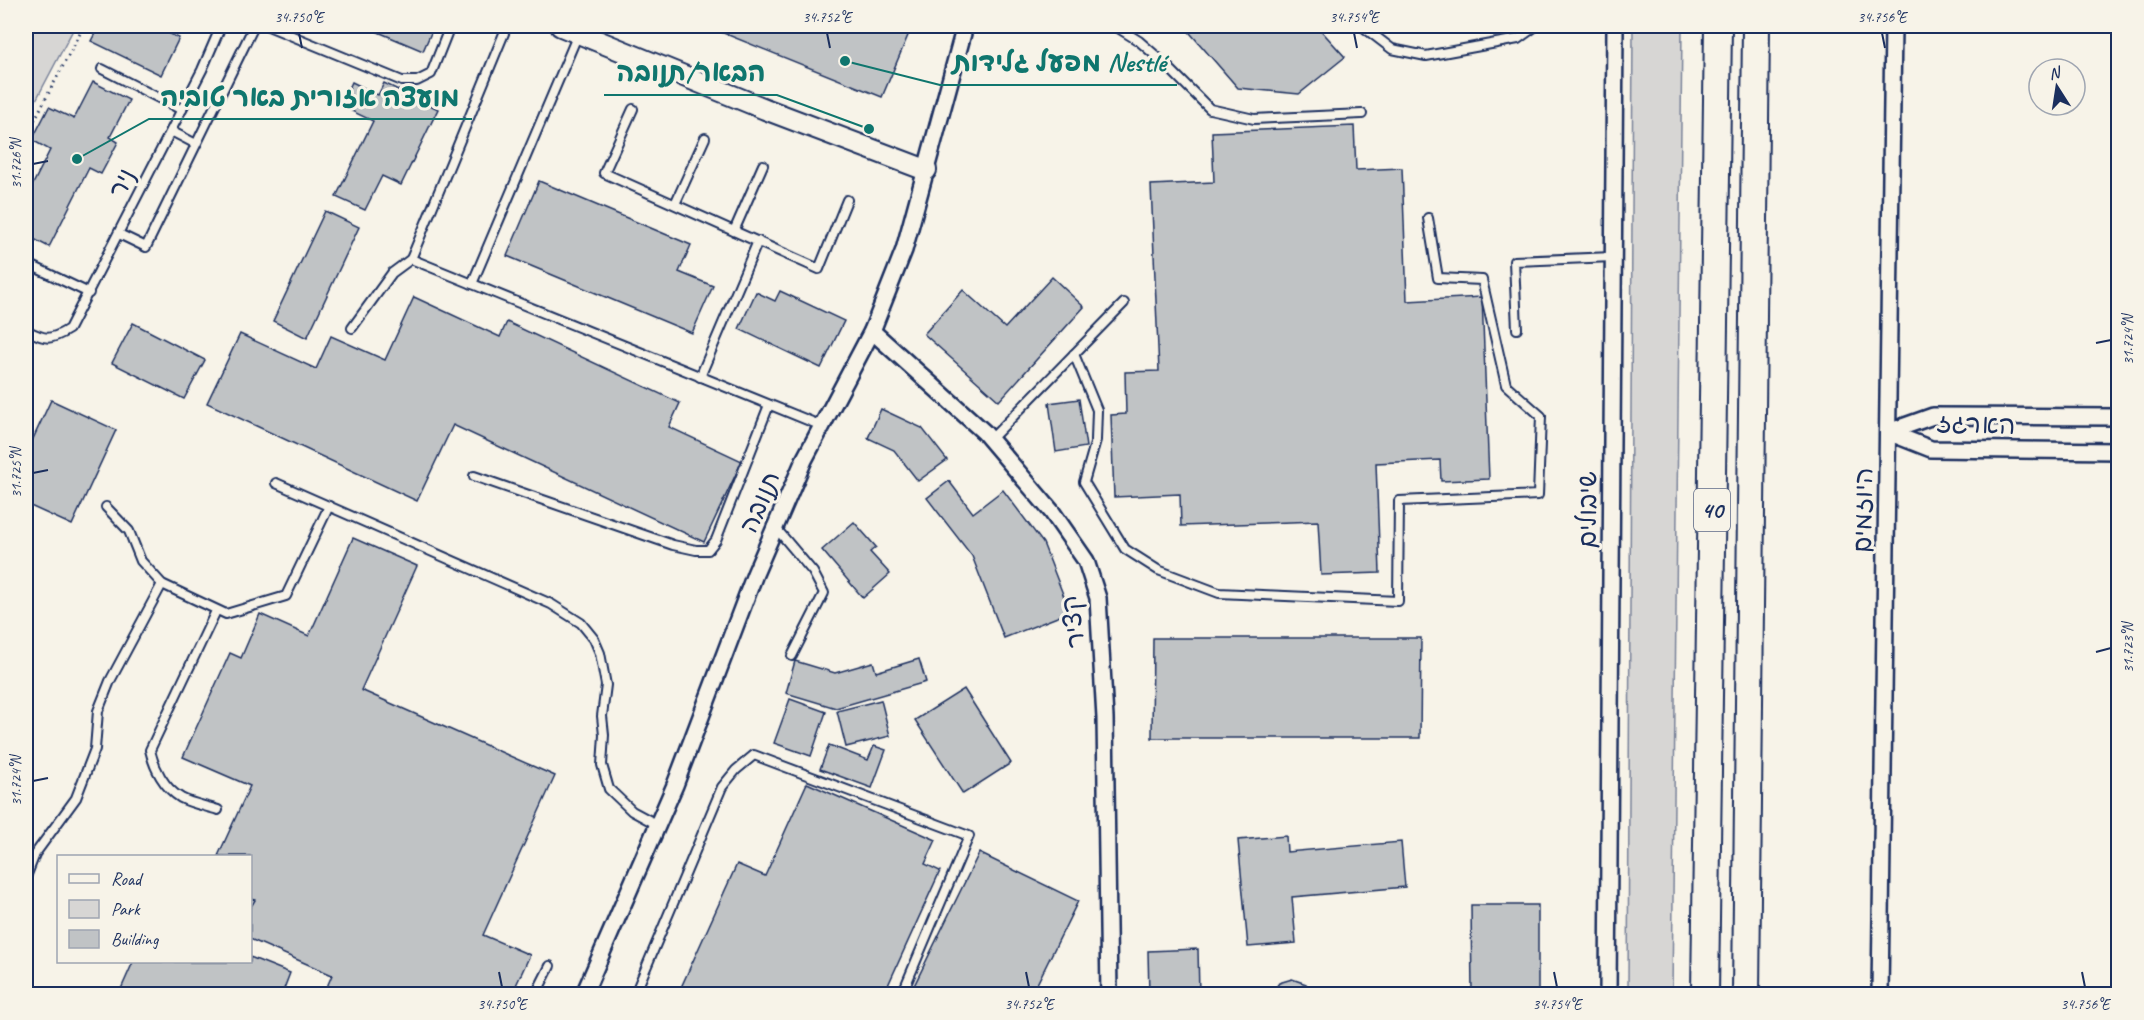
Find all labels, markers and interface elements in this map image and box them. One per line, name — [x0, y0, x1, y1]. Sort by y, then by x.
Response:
text: 34.750°E — [275, 8, 326, 27]
text: 34.752°E — [803, 8, 854, 27]
text: 34.754°E — [1330, 8, 1381, 27]
text: 34.756°E — [1858, 8, 1909, 27]
callout: מפעל גלידות Nestlé — [940, 40, 1177, 85]
text: מפעל גלידות Nestlé — [949, 45, 1170, 79]
callout: הבאר/תנובה — [604, 50, 777, 95]
text: הבאר/תנובה — [617, 55, 765, 89]
north arrow — [2027, 57, 2087, 117]
text: N — [2047, 62, 2064, 84]
callout: מועצה אזורית באר טוביה — [149, 74, 472, 119]
text: מועצה אזורית באר טוביה — [160, 80, 460, 114]
text: 31.726°N — [7, 136, 26, 189]
street label: ניר — [101, 163, 143, 203]
text: 31.724°N — [2119, 312, 2138, 365]
street label: הארגז — [1936, 406, 2016, 442]
text: 31.725°N — [7, 445, 26, 498]
street label: תנובה — [732, 466, 788, 538]
street label: היוזמים — [1846, 467, 1880, 553]
street label: שיבולים — [1571, 471, 1604, 549]
road number: 40 — [1694, 489, 1730, 531]
street label: קציר — [1053, 594, 1093, 650]
text: 31.723°N — [2119, 620, 2138, 673]
text: 31.724°N — [7, 753, 26, 806]
legend — [57, 855, 252, 963]
text: Road — [111, 868, 144, 890]
text: Park — [111, 898, 141, 920]
text: Building — [111, 928, 160, 950]
text: 34.750°E — [478, 995, 529, 1014]
text: 34.752°E — [1005, 995, 1056, 1014]
text: 34.754°E — [1533, 995, 1584, 1014]
text: 34.756°E — [2061, 995, 2112, 1014]

